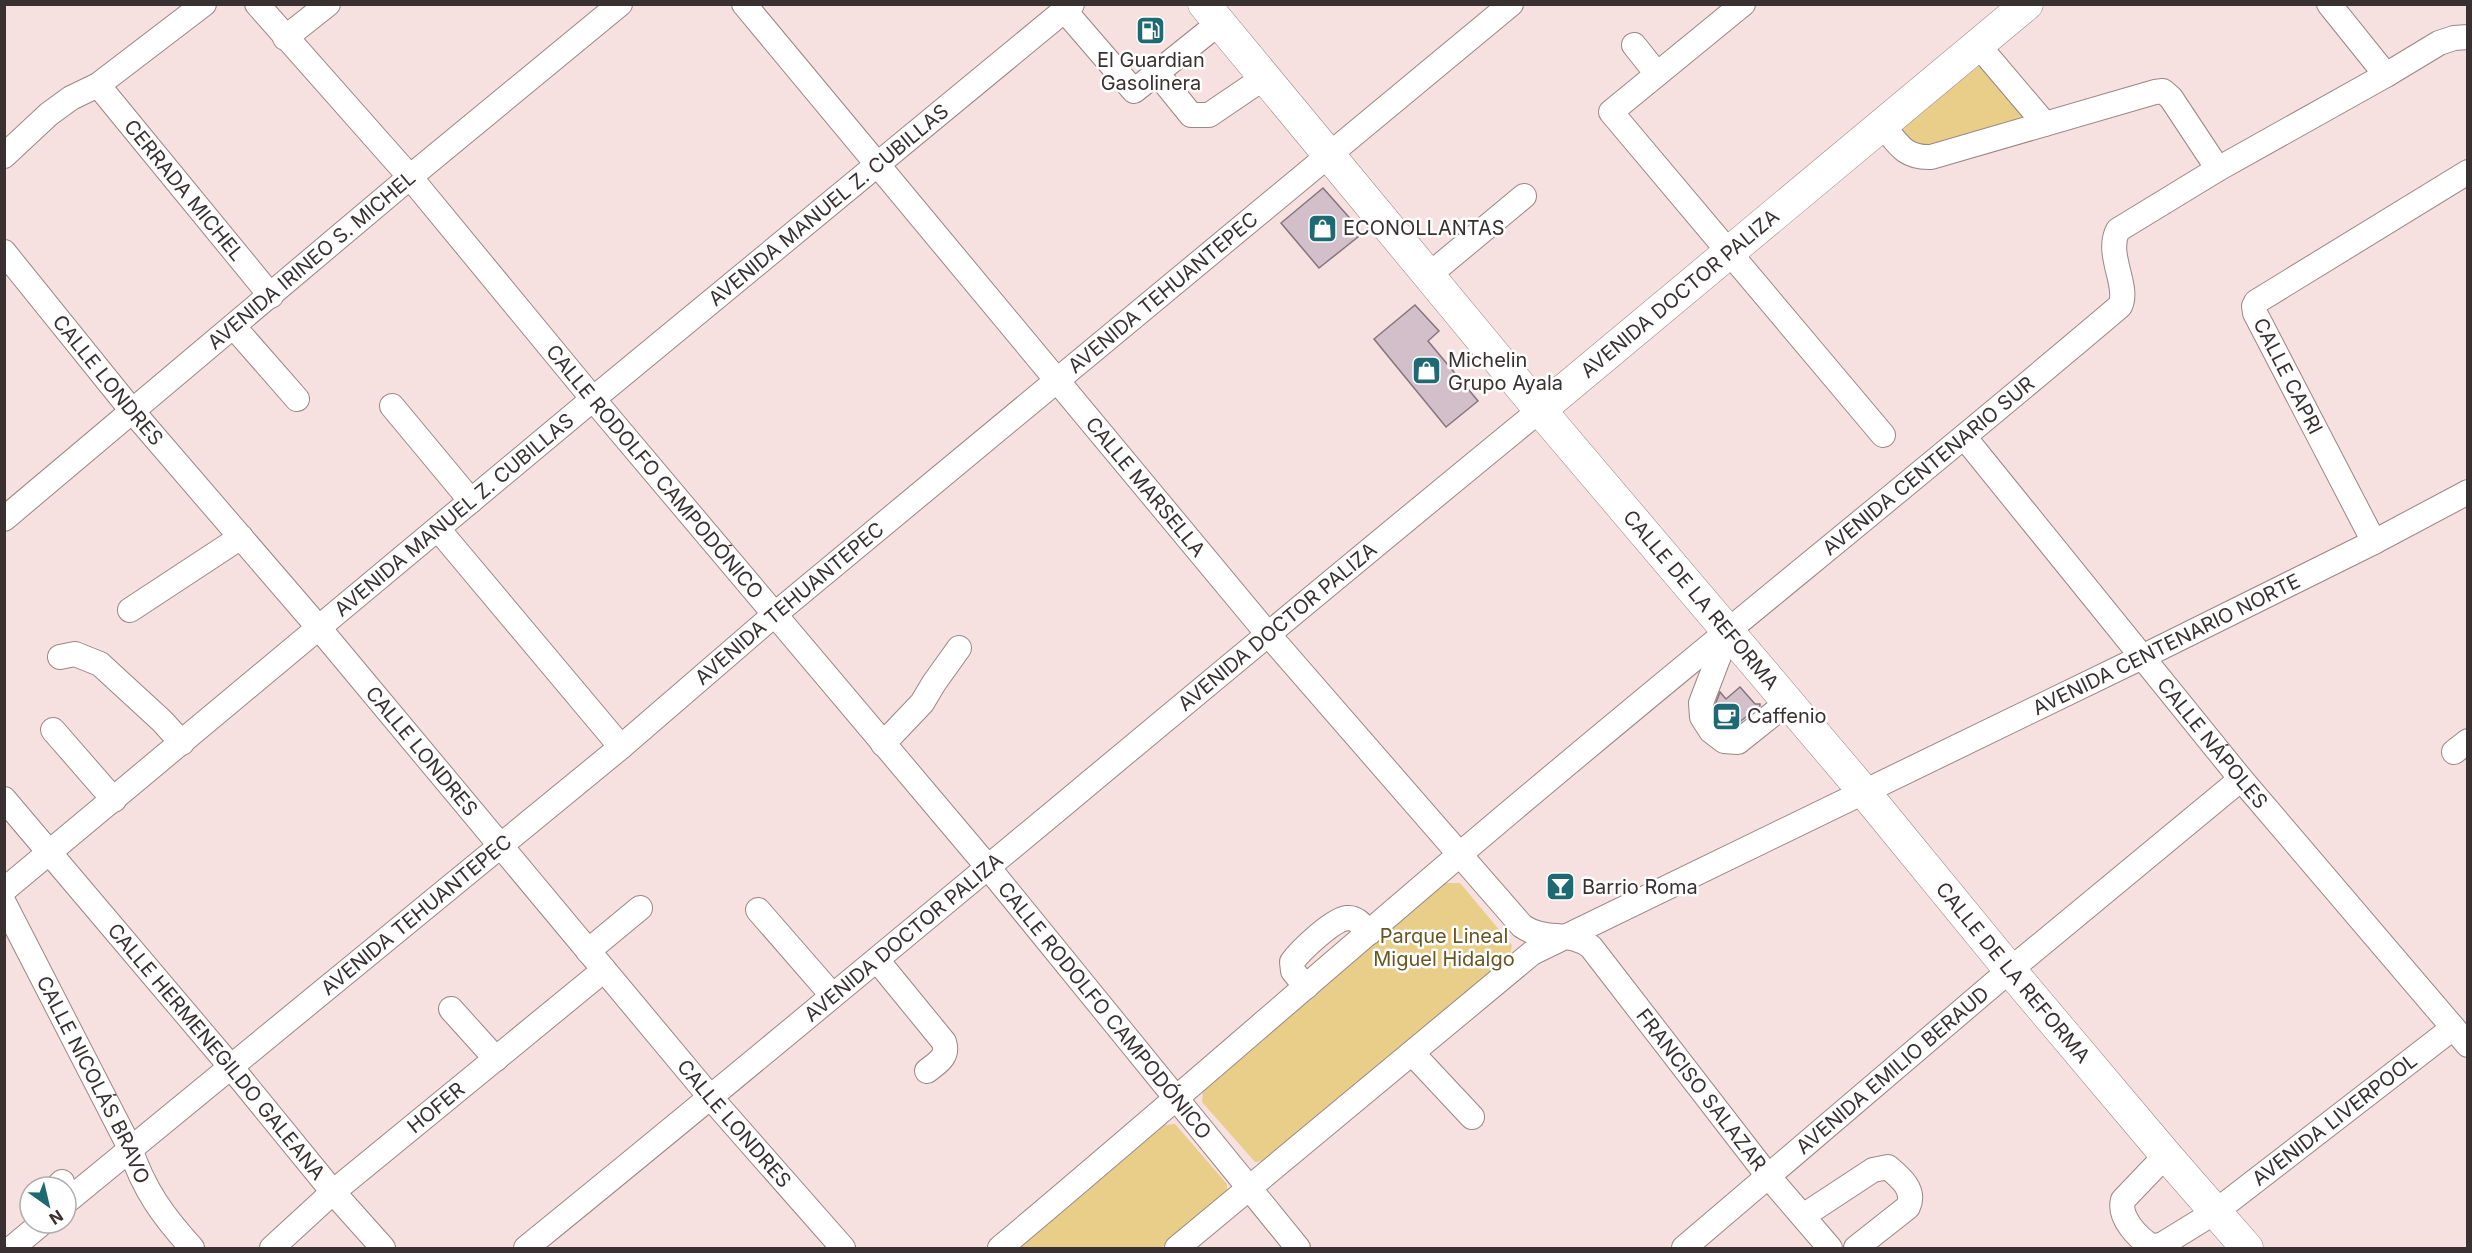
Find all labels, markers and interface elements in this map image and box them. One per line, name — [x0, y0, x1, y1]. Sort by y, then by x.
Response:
fuel station icon: El Guardian Gasolinera — [1135, 14, 1167, 46]
place label: El Guardian Gasolinera — [1097, 48, 1205, 95]
street label: AVENIDA MANUEL Z. CUBILLAS — [704, 99, 953, 311]
street label: CERRADA MICHEL — [119, 115, 249, 266]
street label: AVENIDA IRINEO S. MICHEL — [203, 166, 420, 354]
street label: AVENIDA DOCTOR PALIZA — [1576, 204, 1784, 383]
street label: AVENIDA TEHUANTEPEC — [1063, 207, 1263, 378]
shop icon: ECONOLLANTAS — [1306, 212, 1338, 244]
place label: ECONOLLANTAS — [1343, 216, 1505, 240]
street label: CALLE LONDRES — [47, 310, 168, 450]
street label: CALLE CAPRI — [2248, 314, 2328, 438]
street label: CALLE RODOLFO CAMPODÓNICO — [541, 340, 768, 604]
place label: Michelin Grupo Ayala — [1448, 348, 1563, 395]
shop icon: Michelin Grupo Ayala — [1411, 355, 1443, 387]
street label: AVENIDA CENTENARIO SUR — [1818, 371, 2039, 560]
street label: AVENIDA MANUEL Z. CUBILLAS — [330, 408, 579, 621]
street label: CALLE MARSELLA — [1081, 412, 1211, 562]
street label: CALLE DE LA REFORMA — [1618, 505, 1784, 695]
street label: AVENIDA TEHUANTEPEC — [690, 517, 889, 690]
street label: AVENIDA DOCTOR PALIZA — [1173, 537, 1382, 716]
street label: AVENIDA CENTENARIO NORTE — [2029, 569, 2304, 720]
street label: CALLE NÁPOLES — [2152, 673, 2273, 813]
street label: CALLE LONDRES — [361, 681, 483, 821]
cafe icon: Caffenio — [1710, 700, 1742, 732]
place label: Caffenio — [1747, 704, 1827, 728]
street label: AVENIDA TEHUANTEPEC — [316, 830, 517, 1000]
street label: AVENIDA DOCTOR PALIZA — [800, 848, 1008, 1027]
bar icon: Barrio Roma — [1545, 871, 1577, 903]
place label: Barrio Roma — [1582, 875, 1698, 899]
street label: CALLE RODOLFO CAMPODÓNICO — [993, 877, 1216, 1144]
street label: CALLE DE LA REFORMA — [1931, 877, 2095, 1068]
street label: CALLE HERMENEGILDO GALEANA — [103, 918, 330, 1185]
park label: Parque Lineal Miguel Hidalgo — [1373, 924, 1515, 971]
street label: CALLE NICOLÁS BRAVO — [31, 972, 155, 1187]
street label: AVENIDA EMILIO BERAUD — [1791, 981, 1994, 1159]
street label: FRANCISO SALAZAR — [1631, 1004, 1772, 1176]
street label: AVENIDA LIVERPOOL — [2247, 1048, 2422, 1191]
street label: CALLE LONDRES — [672, 1055, 796, 1192]
street label: HOFER — [403, 1077, 470, 1138]
north arrow — [18, 1175, 78, 1235]
text: N — [46, 1206, 67, 1229]

